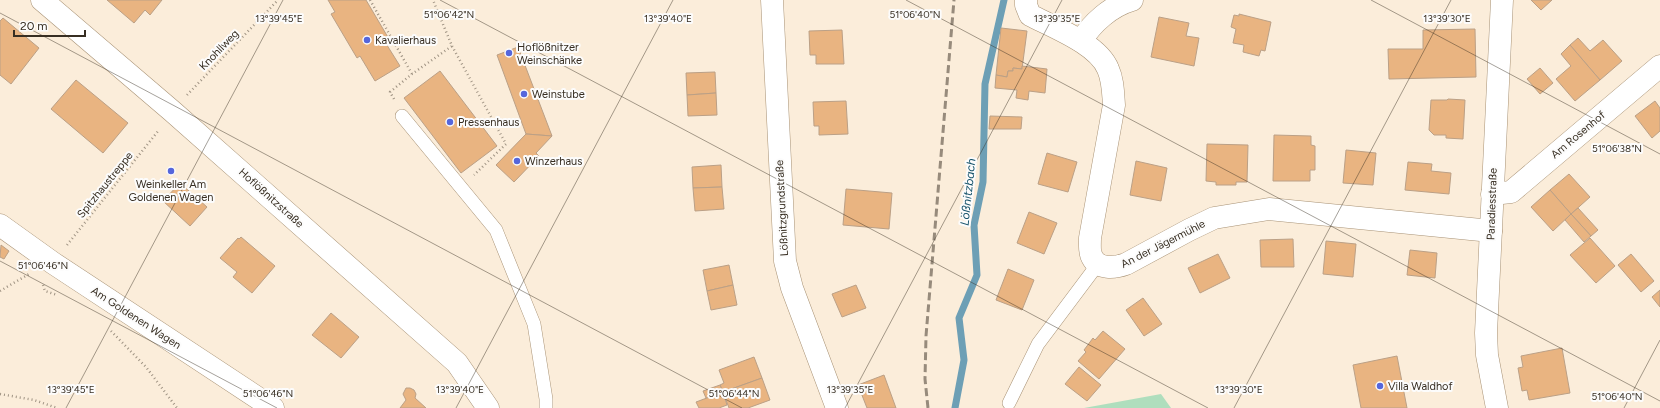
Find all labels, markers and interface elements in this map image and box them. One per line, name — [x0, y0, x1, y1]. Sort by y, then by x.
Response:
text: 51°06'42"N — [424, 8, 474, 21]
text: 51°06'40"N — [889, 8, 941, 21]
scale bar — [14, 12, 85, 38]
text: 13°39'45"E — [255, 12, 303, 25]
text: 13°39'40"E — [644, 12, 692, 25]
text: 13°39'35"E — [1034, 12, 1080, 25]
text: 13°39'30"E — [1423, 12, 1471, 25]
text: 20 m — [20, 19, 48, 33]
street label: Knohllweg — [197, 27, 241, 73]
place label: Kavalierhaus — [375, 34, 436, 47]
marker: Kavalierhaus — [362, 35, 372, 45]
place label: Hoflößnitzer Weinschänke — [517, 41, 582, 67]
marker: Hoflößnitzer Weinschänke — [504, 48, 514, 58]
place label: Weinstube — [532, 88, 585, 101]
marker: Weinstube — [519, 89, 529, 99]
street label: Am Rosenhof — [1548, 108, 1608, 161]
place label: Pressenhaus — [458, 116, 519, 129]
marker: Pressenhaus — [445, 117, 455, 127]
text: 51°06'38"N — [1592, 142, 1642, 155]
street label: Spitzhaustreppe — [74, 149, 136, 221]
place label: Winzerhaus — [525, 155, 582, 168]
marker: Winzerhaus — [512, 156, 522, 166]
water label: Lößnitzbach — [958, 157, 979, 226]
street label: Lößnitzgrundstraße — [773, 160, 791, 256]
street label: Hoflößnitzstraße — [236, 165, 306, 231]
marker: Weinkeller Am Goldenen Wagen — [166, 166, 176, 176]
street label: Paradiesstraße — [1484, 168, 1500, 240]
place label: Weinkeller Am Goldenen Wagen — [129, 178, 213, 204]
street label: An der Jägermühle — [1119, 217, 1207, 271]
text: 51°06'46"N — [18, 259, 68, 272]
street label: Am Goldenen Wagen — [89, 284, 183, 352]
place label: Villa Waldhof — [1388, 380, 1453, 393]
marker: Villa Waldhof — [1375, 381, 1385, 391]
text: 13°39'45"E — [47, 383, 95, 396]
text: 13°39'40"E — [436, 383, 484, 396]
text: 13°39'35"E — [827, 383, 873, 396]
text: 13°39'30"E — [1215, 383, 1263, 396]
text: 51°06'46"N — [243, 387, 293, 400]
text: 51°06'44"N — [709, 387, 760, 400]
text: 51°06'40"N — [1591, 390, 1643, 403]

